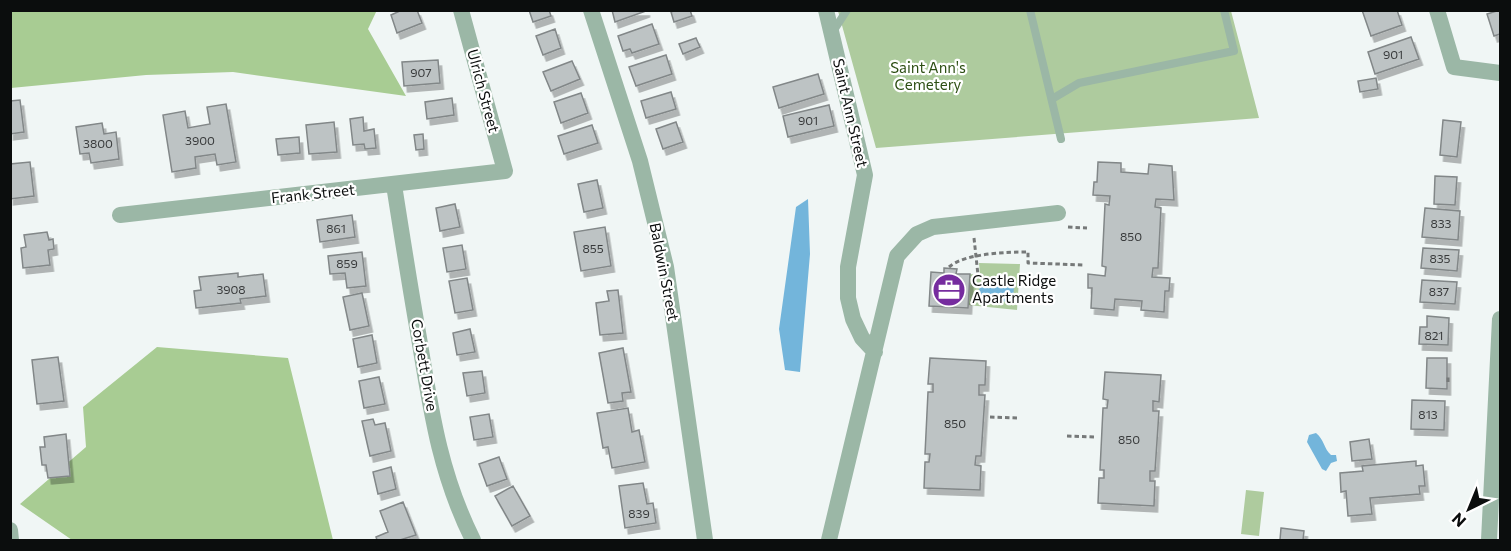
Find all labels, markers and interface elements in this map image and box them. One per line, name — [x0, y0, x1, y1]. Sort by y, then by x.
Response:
street label: Ulrich Street — [464, 47, 504, 135]
house number: 901 — [1383, 47, 1403, 61]
street label: Saint Ann Street — [830, 57, 872, 169]
park label: Saint Ann's Cemetery — [890, 58, 966, 93]
house number: 907 — [410, 65, 432, 79]
house number: 901 — [798, 113, 818, 127]
house number: 3900 — [185, 133, 215, 147]
house number: 3800 — [83, 136, 113, 150]
street label: Frank Street — [270, 180, 356, 206]
house number: 833 — [1431, 216, 1452, 230]
house number: 861 — [326, 221, 346, 235]
street label: Baldwin Street — [647, 221, 683, 322]
house number: 850 — [1120, 229, 1142, 243]
house number: 855 — [582, 241, 604, 255]
house number: 835 — [1430, 251, 1451, 265]
house number: 859 — [336, 256, 358, 270]
place label: Castle Ridge Apartments — [972, 271, 1056, 306]
office icon: Castle Ridge Apartments — [931, 272, 967, 308]
house number: 3908 — [216, 282, 246, 296]
house number: 837 — [1429, 284, 1449, 298]
street label: Corbett Drive — [408, 317, 442, 412]
house number: 821 — [1424, 328, 1444, 342]
house number: 813 — [1418, 407, 1438, 421]
house number: 850 — [944, 416, 966, 430]
house number: 850 — [1118, 432, 1140, 446]
north arrow — [1439, 479, 1499, 539]
house number: 839 — [628, 506, 650, 520]
text: N — [1448, 509, 1469, 531]

